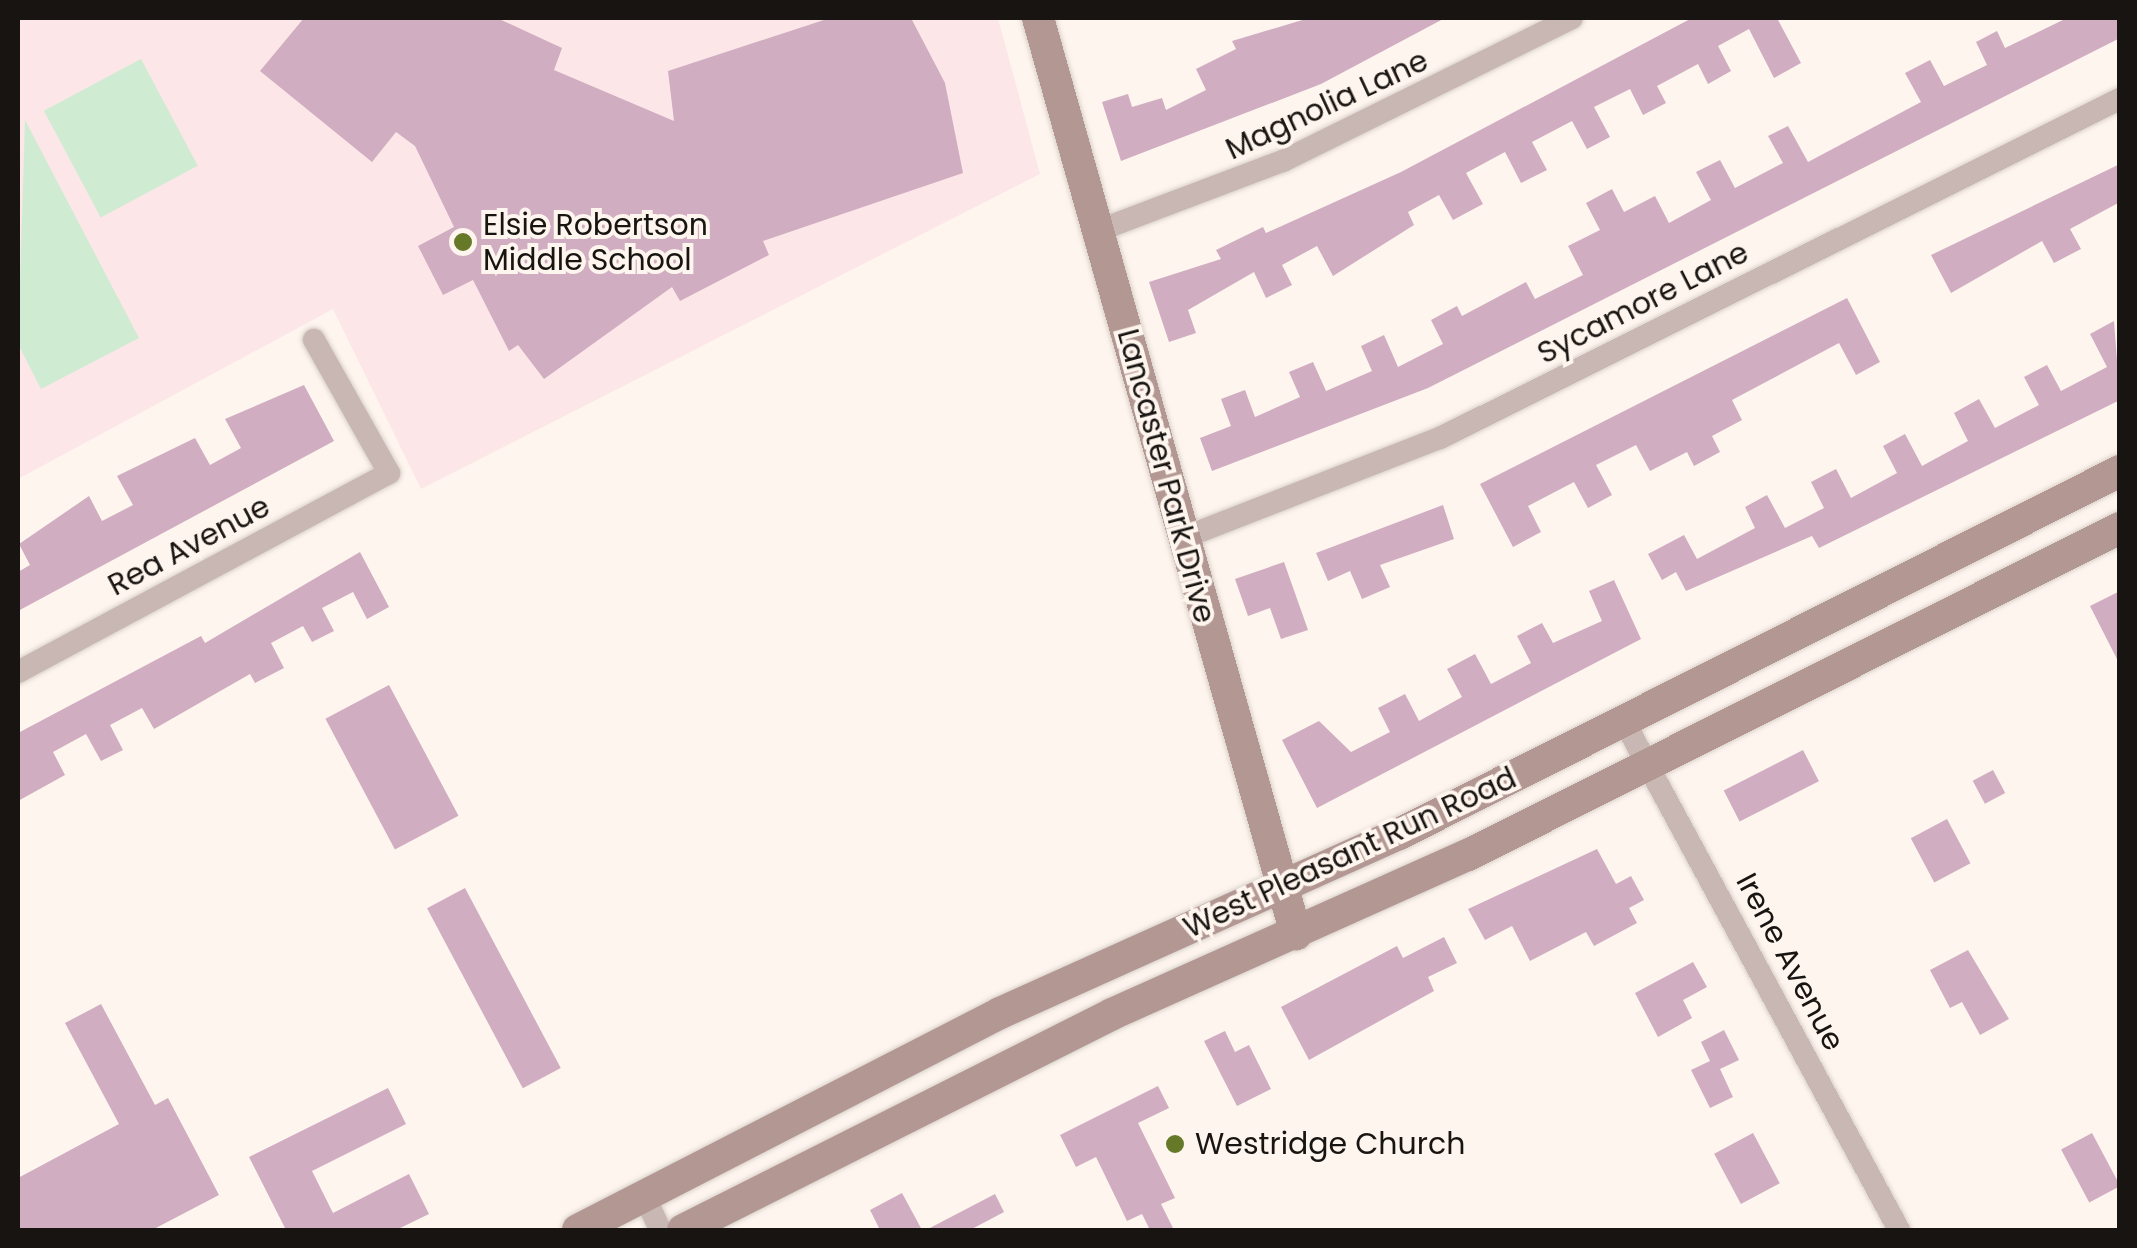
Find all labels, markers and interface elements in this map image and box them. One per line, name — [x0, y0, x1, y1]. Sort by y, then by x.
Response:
street label: Magnolia Lane — [1220, 42, 1434, 168]
place label: Elsie Robertson Middle School — [483, 207, 708, 278]
marker: Elsie Robertson Middle School — [452, 231, 474, 253]
street label: Sycamore Lane — [1532, 234, 1754, 372]
street label: Lancaster Park Drive — [1109, 325, 1223, 627]
street label: Rea Avenue — [102, 488, 276, 604]
street label: West Pleasant Run Road — [1178, 760, 1522, 946]
street label: Irene Avenue — [1728, 867, 1852, 1057]
place label: Westridge Church — [1195, 1126, 1465, 1162]
marker: Westridge Church — [1164, 1133, 1186, 1155]

